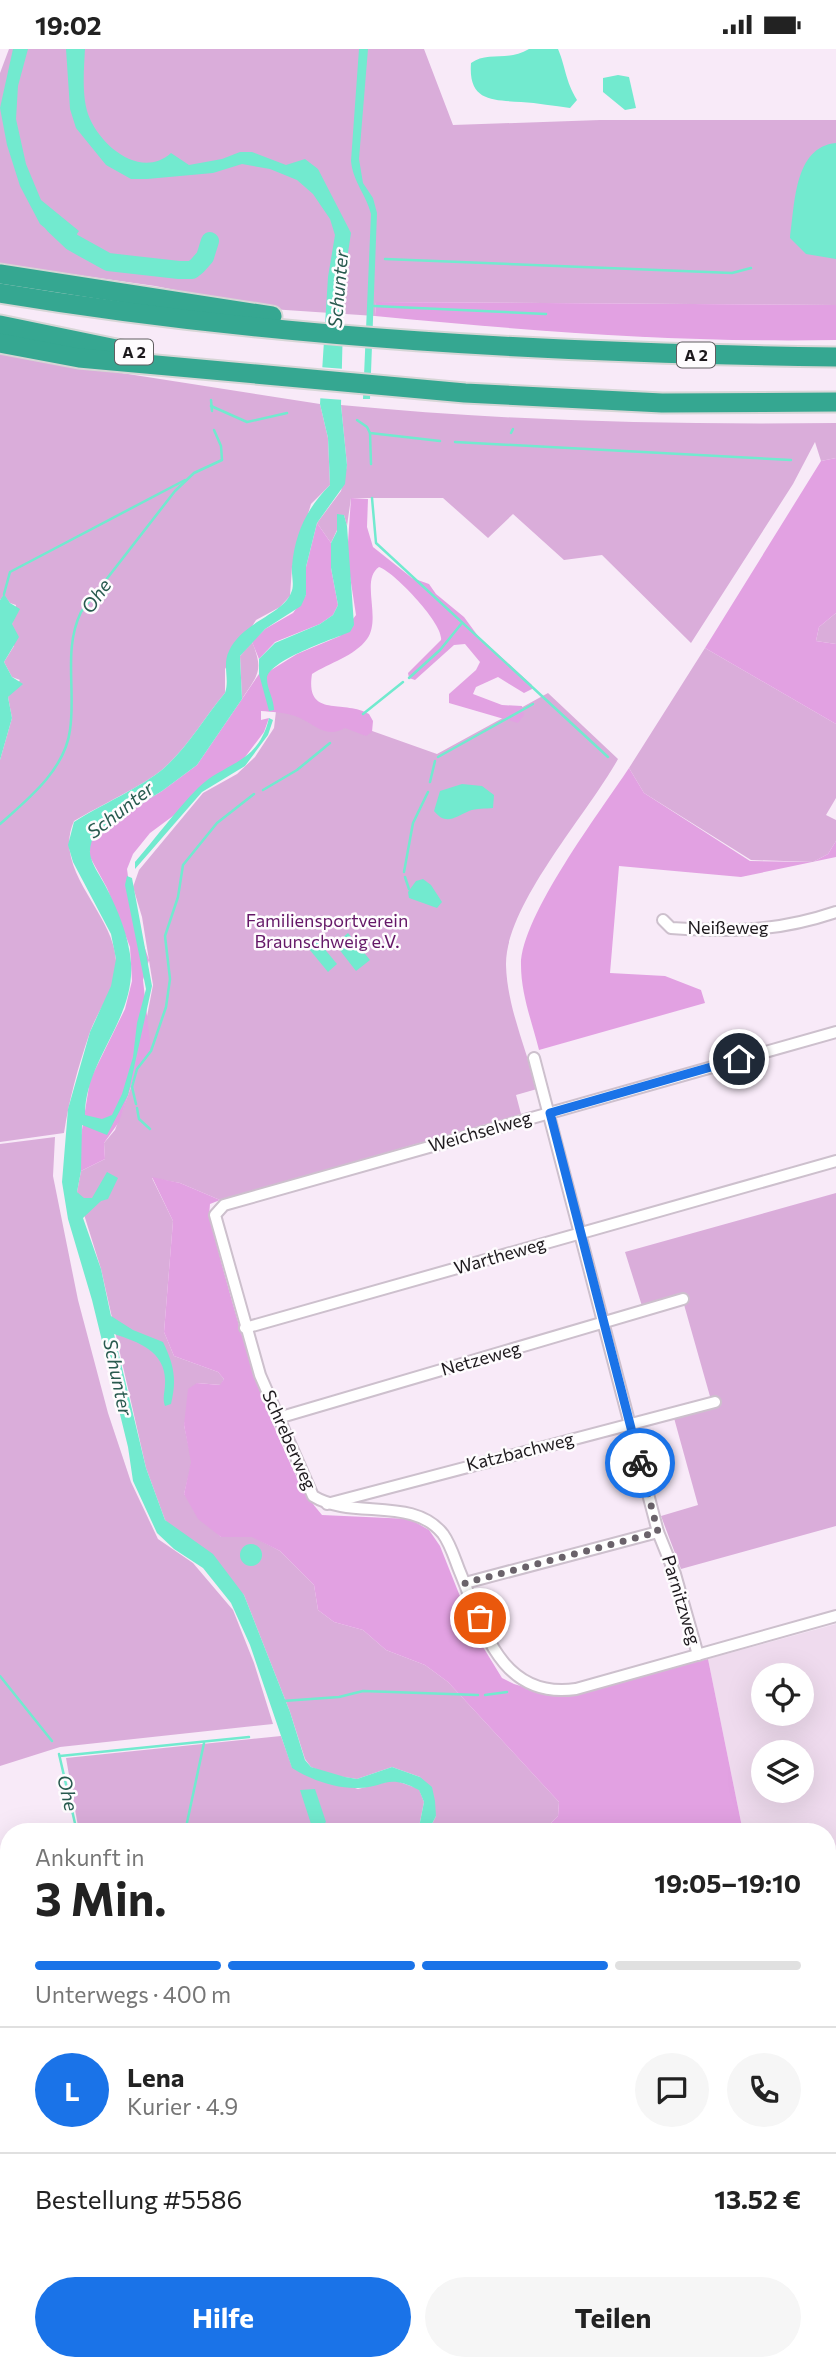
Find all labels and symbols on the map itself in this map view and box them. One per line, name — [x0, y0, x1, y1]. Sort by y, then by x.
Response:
water label: Schunter — [323, 248, 352, 329]
road number: A 2 — [115, 339, 153, 365]
road number: A 2 — [677, 343, 715, 367]
water label: Ohe — [76, 574, 115, 617]
water label: Schunter — [82, 776, 159, 843]
park label: Familiensportverein Braunschweig e.V. — [246, 909, 408, 952]
street label: Neißeweg — [687, 916, 769, 938]
pin — [709, 1029, 769, 1089]
street label: Weichselweg — [426, 1106, 534, 1156]
street label: Wartheweg — [451, 1231, 548, 1279]
water label: Schunter — [99, 1336, 138, 1419]
street label: Netzeweg — [438, 1336, 523, 1380]
street label: Schreberweg — [258, 1386, 322, 1493]
street label: Katzbachweg — [464, 1427, 576, 1475]
courier — [605, 1428, 675, 1498]
street label: Parnitzweg — [658, 1552, 706, 1647]
pin — [450, 1588, 510, 1648]
water label: Ohe — [53, 1773, 84, 1813]

